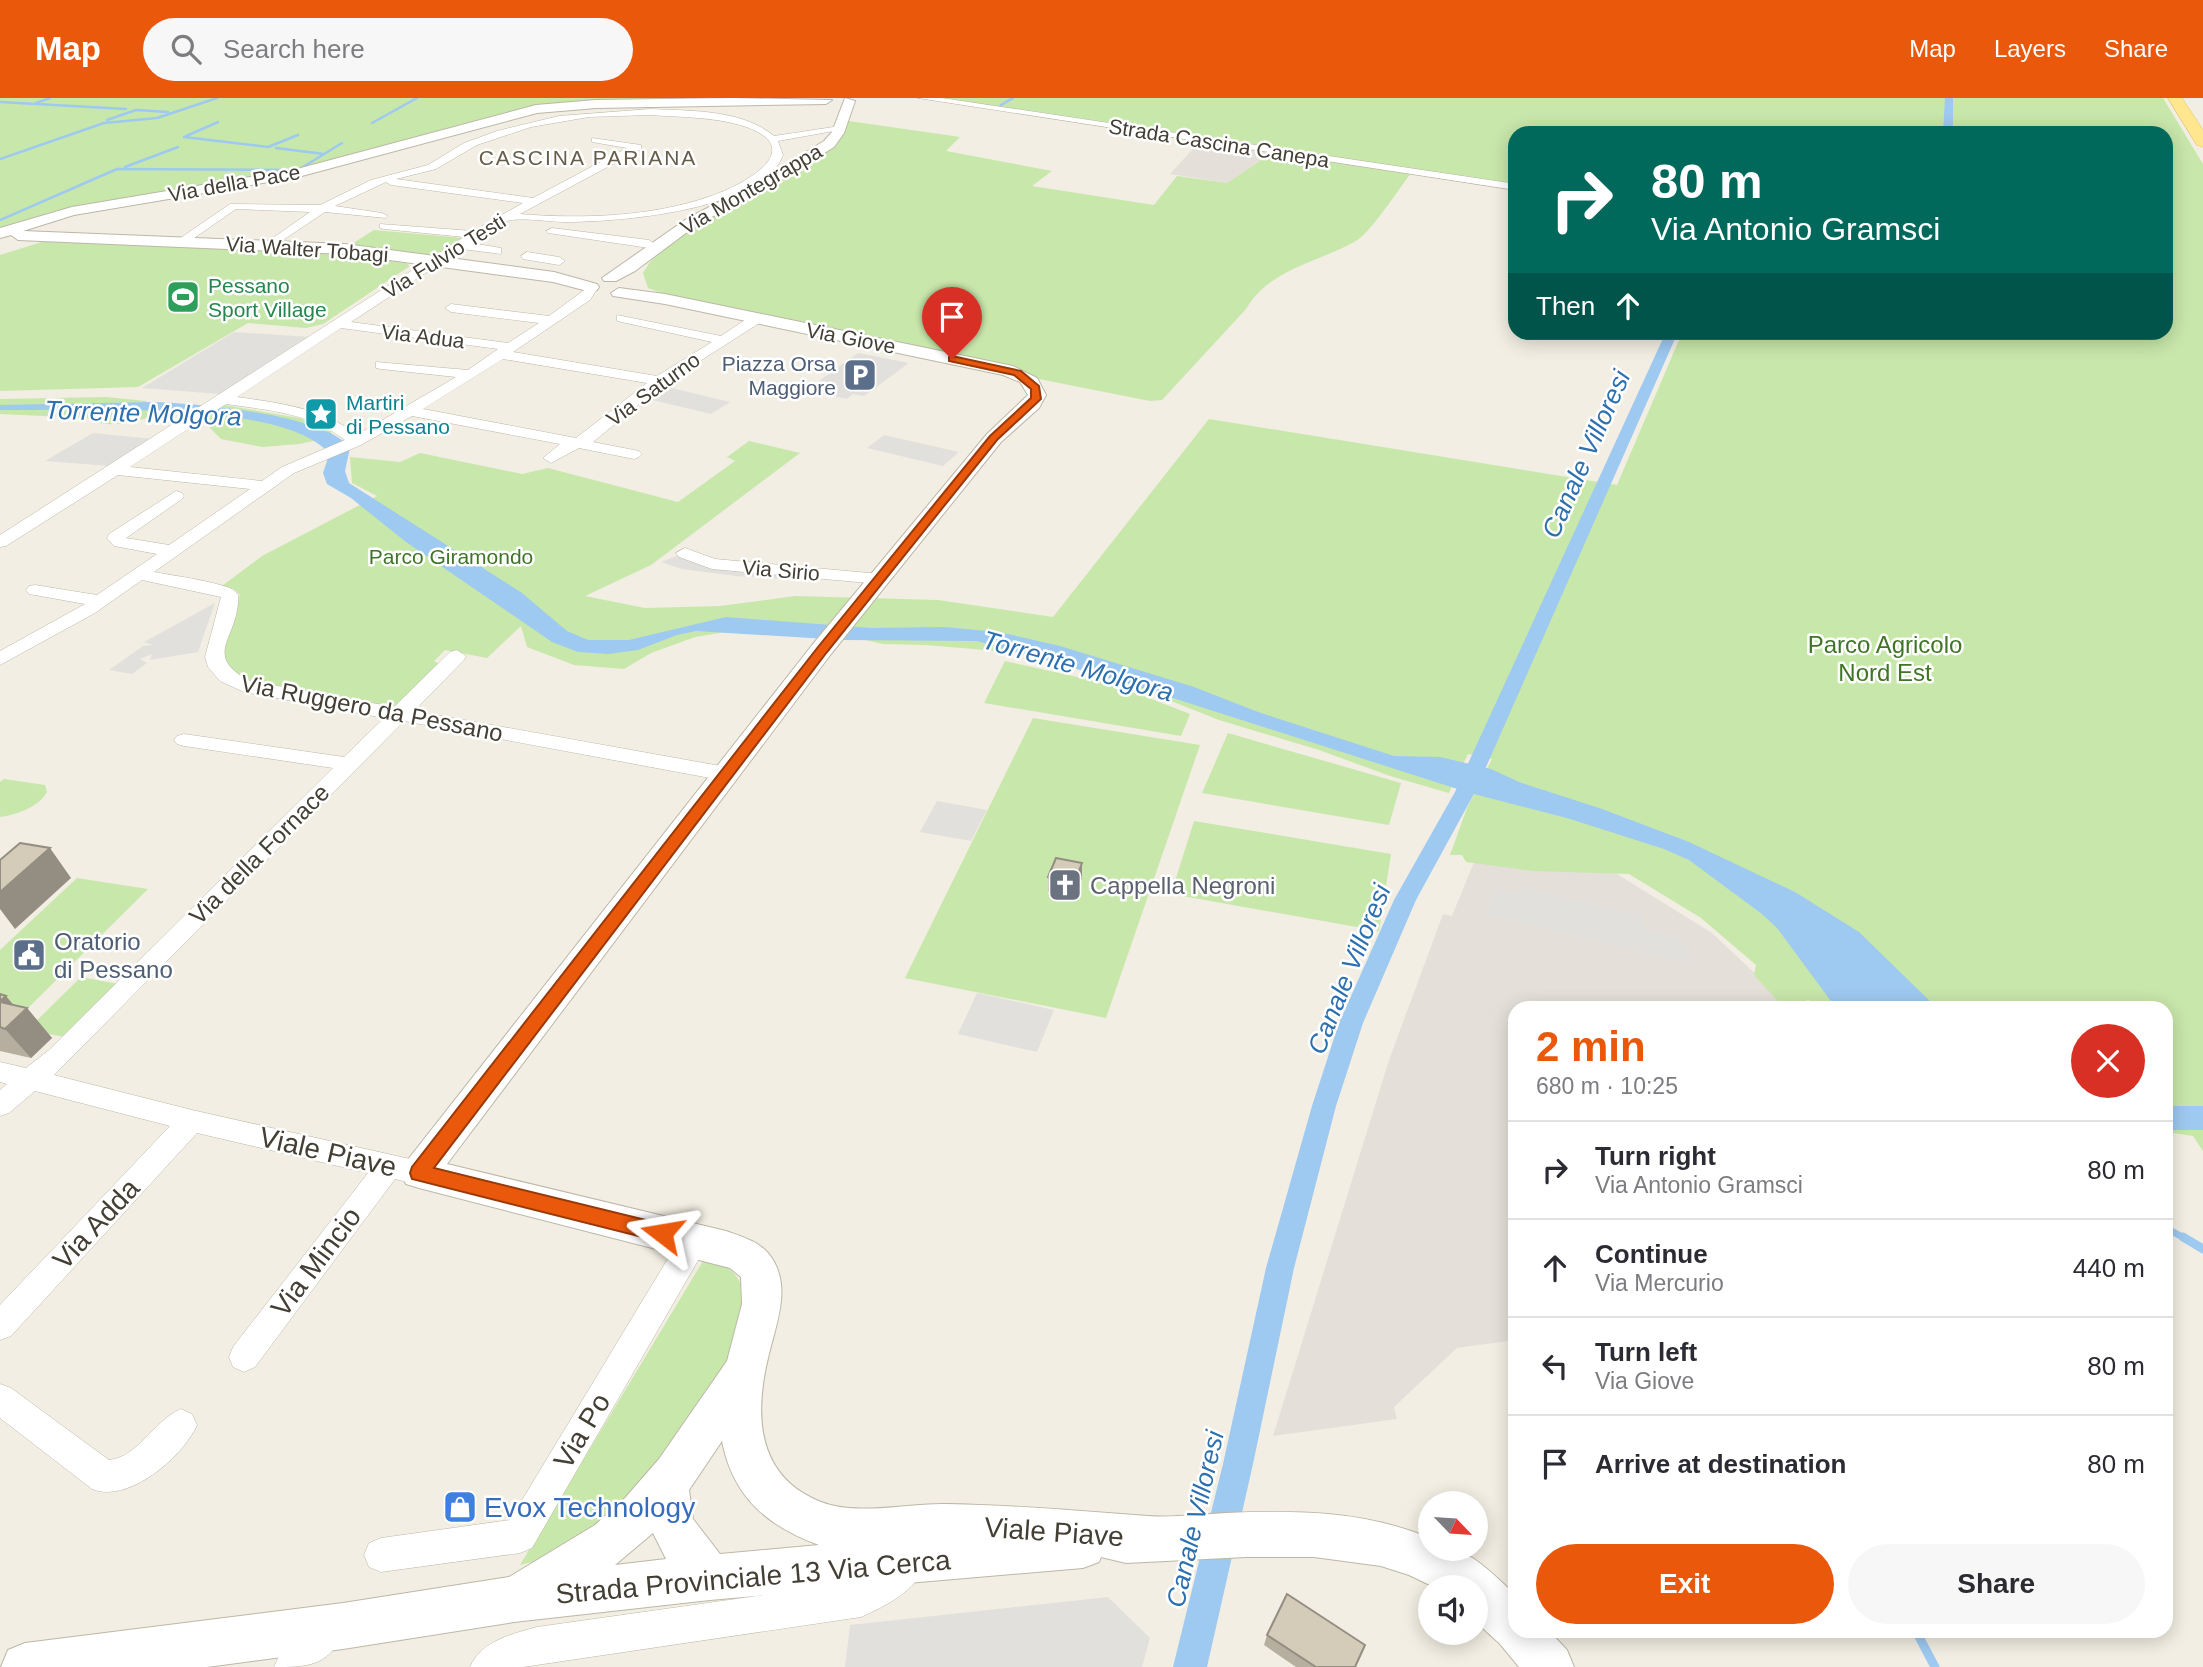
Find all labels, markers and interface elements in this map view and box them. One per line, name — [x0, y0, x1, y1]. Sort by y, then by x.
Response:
search box — [143, 18, 633, 81]
text: Map — [35, 30, 101, 67]
icon: search — [167, 30, 205, 68]
text: Search here — [223, 34, 365, 64]
text: Map — [1909, 35, 1956, 62]
text: Layers — [1994, 35, 2066, 62]
text: Share — [2104, 35, 2168, 62]
street label: Strada Cascina Canepa — [1107, 114, 1331, 172]
street label: Via Montegrappa — [676, 139, 826, 239]
district label: CASCINA PARIANA — [479, 146, 697, 169]
icon: right — [1536, 154, 1627, 245]
text: 80 m — [1651, 154, 1763, 208]
street label: Via della Pace — [166, 160, 302, 206]
street label: Via Fulvio Testi — [378, 209, 510, 303]
text: Via Antonio Gramsci — [1651, 211, 1940, 247]
street label: Via Walter Tobagi — [225, 232, 389, 266]
place label: Pessano Sport Village — [208, 274, 327, 321]
sports icon: Pessano Sport Village — [164, 278, 202, 316]
pin — [922, 287, 982, 359]
icon: ahead — [1609, 287, 1647, 325]
text: Then — [1536, 291, 1595, 321]
icon: arrive — [933, 298, 971, 336]
street label: Via Giove — [804, 318, 898, 358]
street label: Via Adua — [380, 319, 466, 353]
street label: Via Saturno — [602, 348, 704, 430]
place label: Piazza Orsa Maggiore — [722, 352, 836, 399]
parking icon: Piazza Orsa Maggiore — [841, 356, 879, 394]
water label: Canale Villoresi — [1536, 364, 1637, 542]
place label: Martiri di Pessano — [346, 391, 450, 438]
water label: Torrente Molgora — [44, 395, 242, 431]
place icon: Martiri di Pessano — [302, 395, 340, 433]
park label: Parco Giramondo — [369, 545, 533, 568]
street label: Via Sirio — [741, 555, 821, 585]
water label: Torrente Molgora — [979, 624, 1177, 708]
park label: Parco Agricolo Nord Est — [1808, 631, 1962, 686]
street label: Via Ruggero da Pessano — [239, 669, 505, 747]
street label: Via della Fornace — [184, 779, 334, 929]
church icon: Cappella Negroni — [1046, 866, 1084, 904]
place label: Cappella Negroni — [1090, 872, 1275, 899]
water label: Canale Villoresi — [1301, 879, 1397, 1058]
place label: Oratorio di Pessano — [54, 928, 173, 983]
public building icon: Oratorio di Pessano — [10, 936, 48, 974]
text: 2 min — [1536, 1023, 1646, 1070]
button: close — [2071, 1024, 2145, 1098]
text: 680 m · 10:25 — [1536, 1073, 1678, 1099]
street label: Viale Piave — [257, 1121, 399, 1183]
text: Turn right — [1595, 1141, 1716, 1171]
icon: right — [1536, 1151, 1574, 1189]
text: 80 m — [2087, 1155, 2145, 1185]
street label: Via Adda — [47, 1172, 146, 1275]
text: Via Antonio Gramsci — [1595, 1172, 1803, 1198]
position arrow — [625, 1196, 699, 1270]
street label: Via Mincio — [265, 1201, 367, 1323]
text: Continue — [1595, 1239, 1708, 1269]
icon: ahead — [1536, 1249, 1574, 1287]
text: 440 m — [2073, 1253, 2145, 1283]
text: Via Mercurio — [1595, 1270, 1724, 1296]
text: Turn left — [1595, 1337, 1697, 1367]
icon: left — [1536, 1347, 1574, 1385]
text: 80 m — [2087, 1351, 2145, 1381]
text: Via Giove — [1595, 1368, 1694, 1394]
street label: Via Po — [548, 1388, 616, 1474]
water label: Canale Villoresi — [1160, 1427, 1230, 1610]
icon: arrive — [1536, 1445, 1574, 1483]
text: Arrive at destination — [1595, 1449, 1846, 1479]
text: 80 m — [2087, 1449, 2145, 1479]
shop icon: Evox Technology — [441, 1488, 479, 1526]
north arrow — [1418, 1491, 1488, 1561]
map controls — [1418, 1491, 1488, 1645]
place label: Evox Technology — [484, 1492, 695, 1523]
street label: Viale Piave — [983, 1512, 1125, 1552]
street label: Strada Provinciale 13 Via Cerca — [554, 1544, 952, 1610]
button: Exit — [1536, 1544, 1834, 1624]
button: Share — [1848, 1544, 2145, 1624]
button: sound — [1418, 1575, 1488, 1645]

